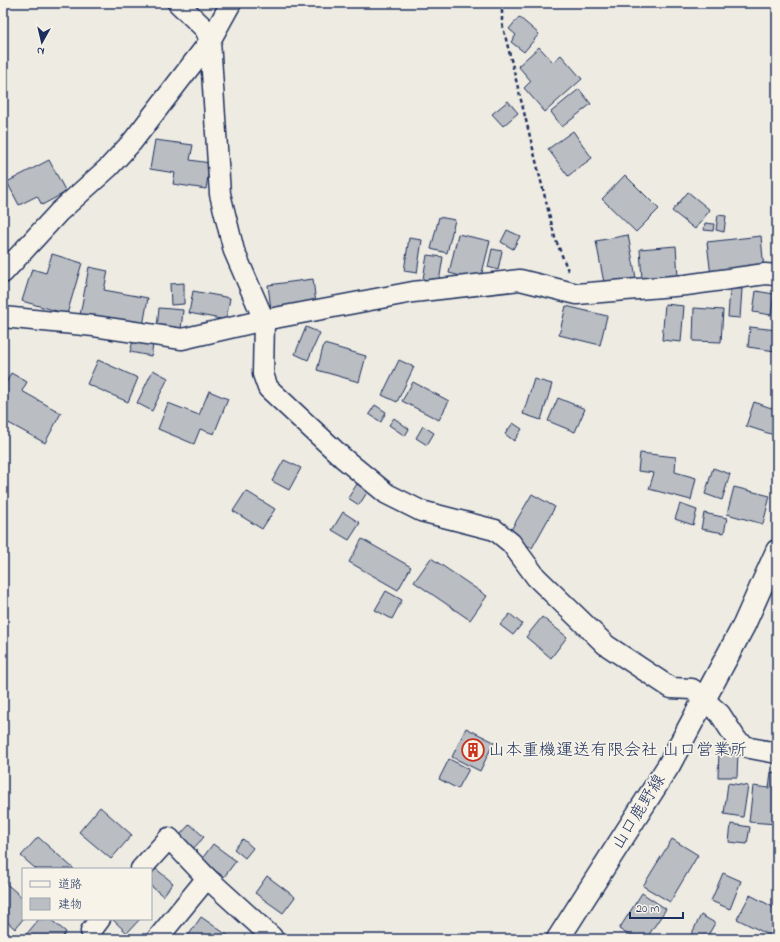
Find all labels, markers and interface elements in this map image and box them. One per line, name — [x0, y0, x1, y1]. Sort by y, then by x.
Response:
north arrow — [22, 22, 62, 62]
text: N — [36, 42, 46, 59]
building icon: 山本重機運送有限会社 山口営業所 — [460, 737, 486, 763]
place label: 山本重機運送有限会社 山口営業所 — [488, 738, 747, 763]
street label: 山口鹿野線 — [606, 769, 672, 855]
legend — [22, 868, 152, 920]
text: 道路 — [58, 876, 82, 894]
scale bar — [630, 894, 683, 920]
text: 建物 — [58, 896, 82, 914]
text: 20 m — [636, 900, 659, 918]

